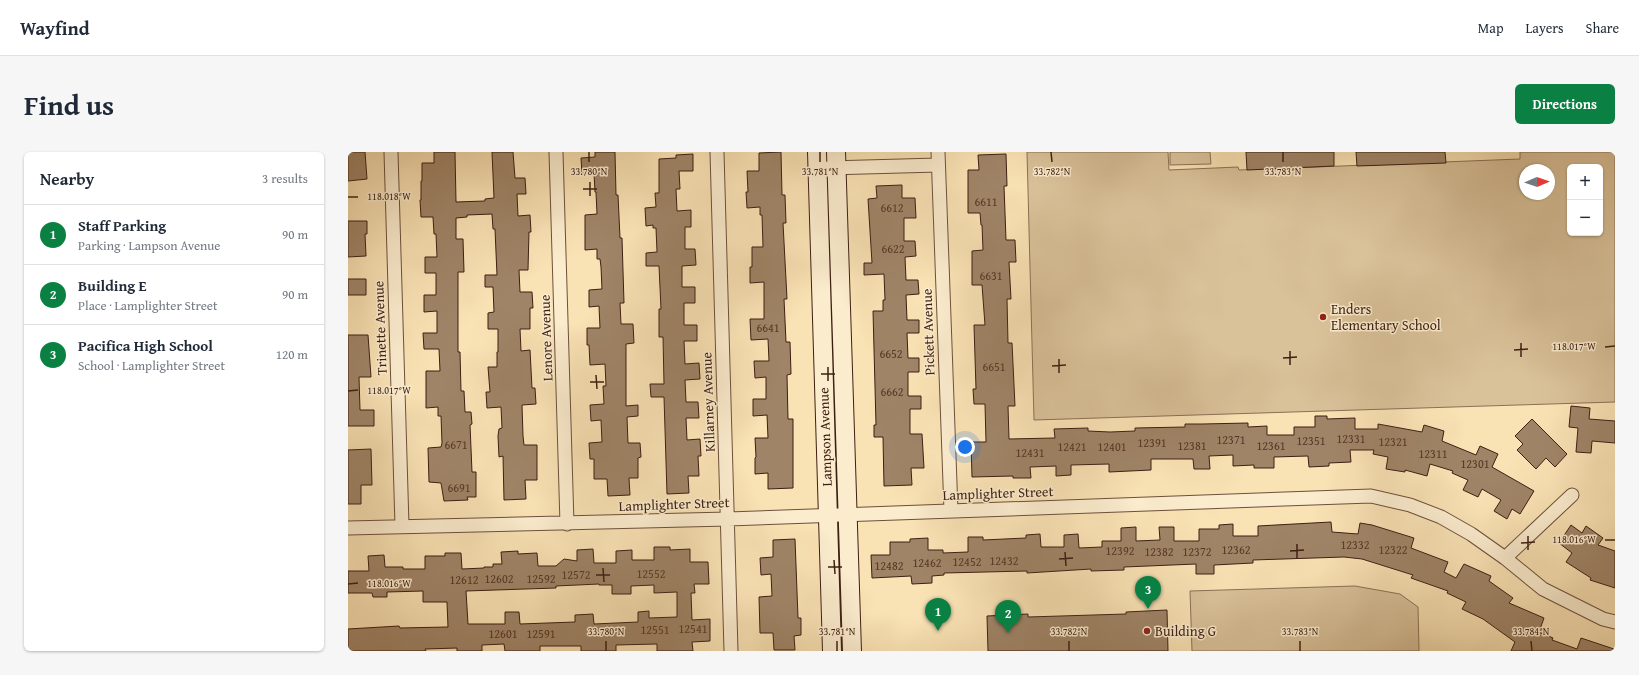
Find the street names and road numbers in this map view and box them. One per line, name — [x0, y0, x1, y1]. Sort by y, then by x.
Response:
street label: Trinette Avenue — [368, 280, 392, 376]
street label: Pickett Avenue — [916, 288, 940, 376]
street label: Lenore Avenue — [534, 294, 558, 382]
street label: Killarney Avenue — [696, 351, 720, 452]
street label: Lampson Avenue — [813, 387, 837, 487]
street label: Lamplighter Street — [942, 481, 1054, 505]
street label: Lamplighter Street — [618, 492, 730, 516]

